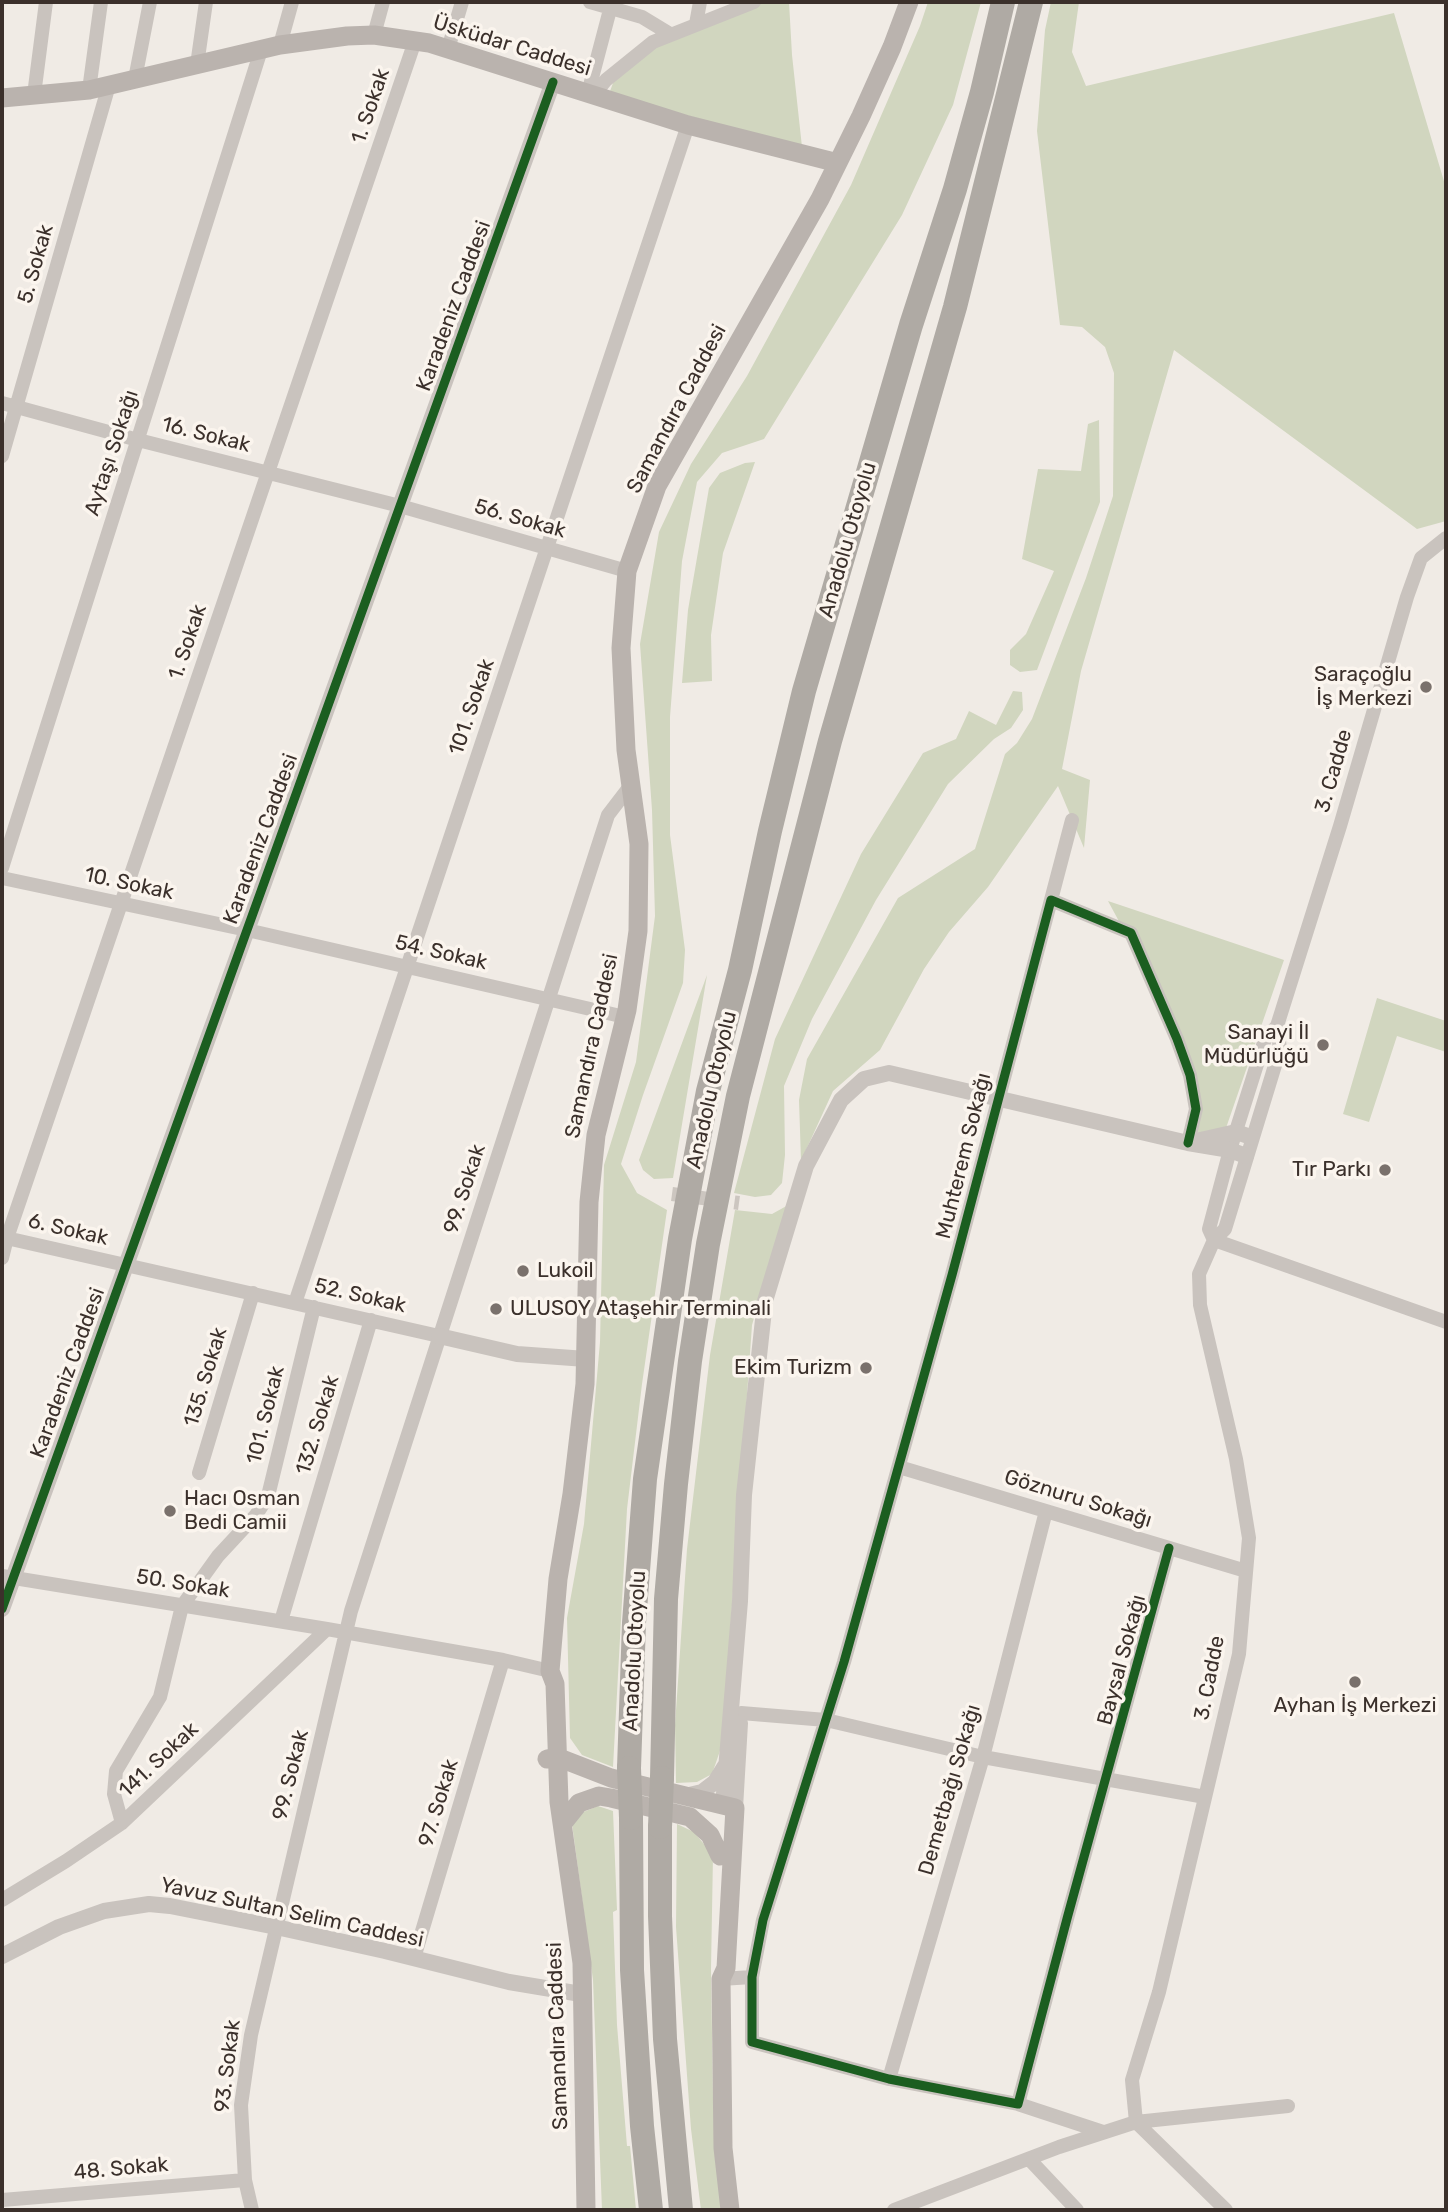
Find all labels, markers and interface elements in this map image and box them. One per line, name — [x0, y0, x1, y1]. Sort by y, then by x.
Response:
street label: Üsküdar Caddesi — [430, 10, 594, 82]
street label: 1. Sokak — [346, 65, 396, 147]
street label: Karadeniz Caddesi — [411, 217, 497, 395]
street label: 5. Sokak — [13, 222, 59, 306]
street label: Samandıra Caddesi — [622, 320, 732, 498]
street label: Aytaşı Sokağı — [80, 387, 144, 519]
street label: 16. Sokak — [159, 412, 253, 458]
street label: Anadolu Otoyolu — [814, 459, 882, 621]
street label: 56. Sokak — [471, 494, 569, 544]
street label: 1. Sokak — [163, 601, 213, 683]
street label: 101. Sokak — [444, 656, 500, 758]
place label: Saraçoğlu İş Merkezi — [1314, 662, 1412, 712]
marker: Saraçoğlu İş Merkezi — [1418, 679, 1434, 695]
street label: 3. Cadde — [1310, 726, 1358, 816]
street label: Karadeniz Caddesi — [218, 750, 304, 928]
street label: 10. Sokak — [82, 862, 176, 906]
street label: 54. Sokak — [392, 930, 490, 976]
street label: Samandıra Caddesi — [560, 951, 624, 1141]
street label: Anadolu Otoyolu — [682, 1009, 742, 1171]
place label: Sanayi İl Müdürlüğü — [1204, 1020, 1309, 1070]
marker: Sanayi İl Müdürlüğü — [1315, 1037, 1331, 1053]
street label: Muhterem Sokağı — [931, 1070, 997, 1242]
street label: 99. Sokak — [439, 1141, 491, 1237]
place label: Tır Parkı — [1292, 1157, 1371, 1183]
marker: Tır Parkı — [1377, 1162, 1393, 1178]
street label: 6. Sokak — [26, 1209, 110, 1251]
place label: Lukoil — [537, 1258, 594, 1284]
marker: Lukoil — [515, 1263, 531, 1279]
street label: 52. Sokak — [312, 1273, 408, 1319]
street label: Karadeniz Caddesi — [25, 1284, 111, 1462]
place label: ULUSOY Ataşehir Terminali — [510, 1296, 771, 1322]
marker: ULUSOY Ataşehir Terminali — [488, 1301, 504, 1317]
street label: 135. Sokak — [179, 1324, 233, 1430]
place label: Ekim Turizm — [734, 1355, 852, 1381]
marker: Ekim Turizm — [858, 1360, 874, 1376]
street label: 101. Sokak — [242, 1363, 290, 1467]
street label: 132. Sokak — [291, 1372, 345, 1478]
street label: Göznuru Sokağı — [1001, 1465, 1155, 1533]
place label: Hacı Osman Bedi Camii — [184, 1486, 300, 1536]
marker: Hacı Osman Bedi Camii — [162, 1503, 178, 1519]
street label: 50. Sokak — [135, 1564, 231, 1604]
street label: Anadolu Otoyolu — [618, 1570, 652, 1732]
street label: Baysal Sokağı — [1092, 1592, 1152, 1728]
street label: 3. Cadde — [1189, 1634, 1231, 1722]
marker: Ayhan İş Merkezi — [1347, 1674, 1363, 1690]
place label: Ayhan İş Merkezi — [1273, 1693, 1437, 1719]
street label: Demetbağı Sokağı — [914, 1702, 986, 1878]
street label: 141. Sokak — [114, 1717, 204, 1803]
street label: 99. Sokak — [268, 1727, 314, 1823]
street label: 97. Sokak — [414, 1756, 464, 1850]
street label: Yavuz Sultan Selim Caddesi — [158, 1873, 426, 1953]
street label: Samandıra Caddesi — [542, 1942, 574, 2130]
street label: 93. Sokak — [210, 2018, 246, 2114]
street label: 48. Sokak — [73, 2152, 169, 2186]

